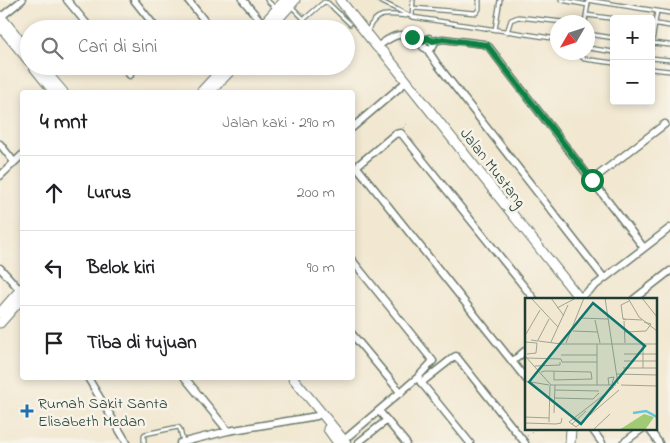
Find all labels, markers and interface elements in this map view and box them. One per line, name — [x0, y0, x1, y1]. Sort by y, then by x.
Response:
north arrow — [550, 15, 595, 60]
map controls — [610, 15, 655, 105]
button: + — [610, 15, 655, 60]
search box — [20, 20, 355, 75]
route end — [401, 26, 424, 49]
icon: search — [38, 34, 66, 62]
text: Cari di sini — [78, 34, 157, 61]
button: − — [610, 60, 655, 105]
text: 4 mnt — [40, 108, 88, 138]
text: Jalan kaki · 290 m — [222, 111, 335, 135]
street label: Jalan Mustang — [453, 123, 531, 213]
route start — [581, 169, 604, 192]
icon: ahead — [40, 179, 68, 207]
text: Lurus — [87, 180, 131, 207]
text: 200 m — [297, 181, 335, 205]
icon: left — [40, 254, 68, 282]
text: Belok kiri — [87, 255, 155, 282]
text: 90 m — [307, 256, 335, 280]
inset map — [525, 298, 658, 430]
icon: arrive — [40, 329, 68, 357]
text: Tiba di tujuan — [87, 330, 197, 357]
place label: Rumah Sakit Santa Elisabeth Medan — [38, 392, 168, 434]
marker: Rumah Sakit Santa Elisabeth Medan — [20, 404, 34, 418]

